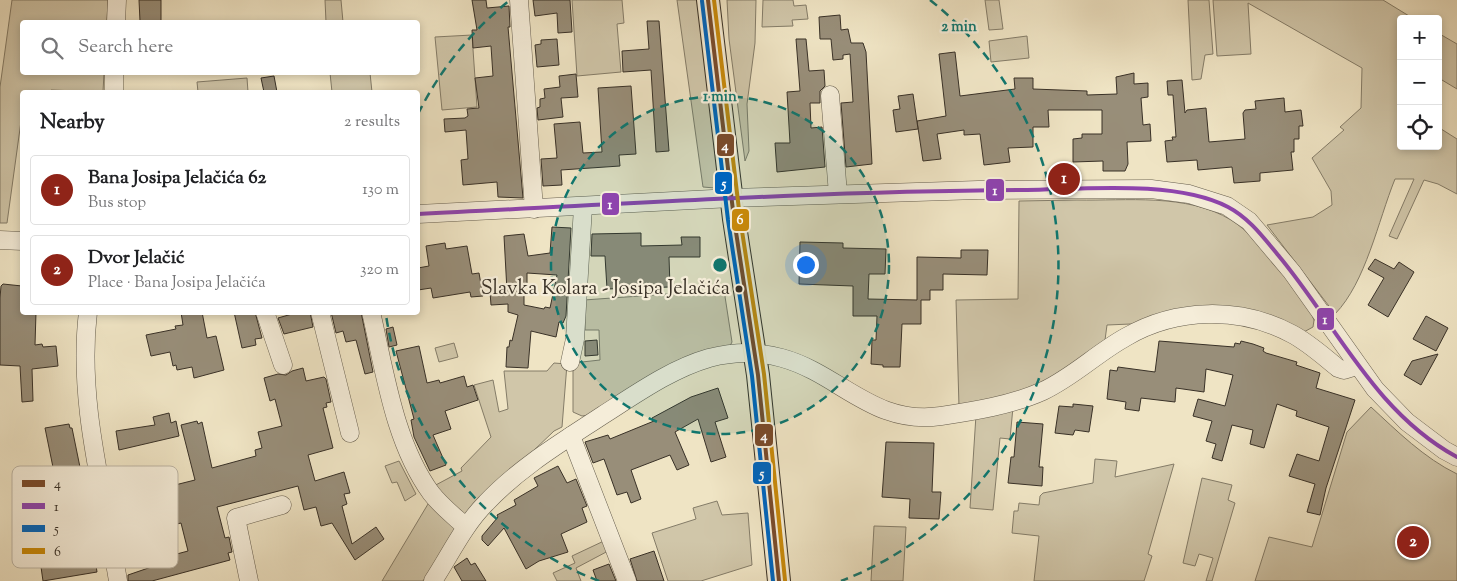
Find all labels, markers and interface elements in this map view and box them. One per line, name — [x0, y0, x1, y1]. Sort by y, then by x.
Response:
map controls — [1397, 15, 1442, 150]
button: + — [1397, 15, 1442, 60]
text: 2 min — [941, 17, 977, 38]
search box — [20, 20, 420, 75]
icon: search — [38, 34, 66, 62]
text: Search here — [78, 34, 173, 61]
button: − — [1397, 60, 1442, 105]
text: 1 min — [703, 87, 737, 108]
button: locate — [1397, 105, 1442, 150]
text: Nearby — [40, 108, 105, 138]
text: 2 results — [344, 111, 400, 134]
line badge: 4 — [716, 133, 735, 157]
text: 4 — [720, 137, 729, 157]
pin: 1 — [1048, 160, 1080, 198]
text: Bana Josipa Jelačića 62 — [88, 165, 266, 192]
line badge: 5 — [714, 171, 733, 195]
text: 5 — [721, 175, 727, 195]
line badge: 1 — [985, 178, 1005, 202]
text: 1 — [54, 179, 60, 202]
text: 130 m — [362, 179, 399, 202]
text: 1 — [993, 182, 998, 202]
text: Bus stop — [88, 192, 146, 215]
line badge: 1 — [601, 192, 620, 216]
text: 1 — [608, 196, 613, 216]
line badge: 6 — [731, 208, 750, 232]
text: 6 — [737, 211, 744, 231]
text: Dvor Jelačić — [88, 245, 185, 272]
your location — [793, 252, 819, 278]
centre of rings — [711, 256, 729, 274]
text: 2 — [53, 259, 61, 282]
text: 320 m — [360, 259, 399, 282]
text: Place · Bana Josipa Jelačića — [88, 272, 266, 295]
place label: Slavka Kolara - Josipa Jelačića — [481, 275, 730, 304]
marker: Slavka Kolara - Josipa Jelačića — [734, 284, 744, 294]
line badge: 1 — [1316, 307, 1335, 331]
text: 1 — [1323, 311, 1328, 331]
line badge: 4 — [754, 423, 774, 447]
text: 4 — [759, 427, 768, 447]
line badge: 5 — [752, 461, 772, 485]
text: 5 — [759, 465, 765, 485]
legend — [12, 466, 178, 568]
text: 4 — [54, 475, 61, 495]
text: 1 — [54, 498, 59, 518]
text: 5 — [53, 520, 59, 540]
pin: 2 — [1397, 523, 1429, 561]
text: 6 — [54, 543, 61, 563]

